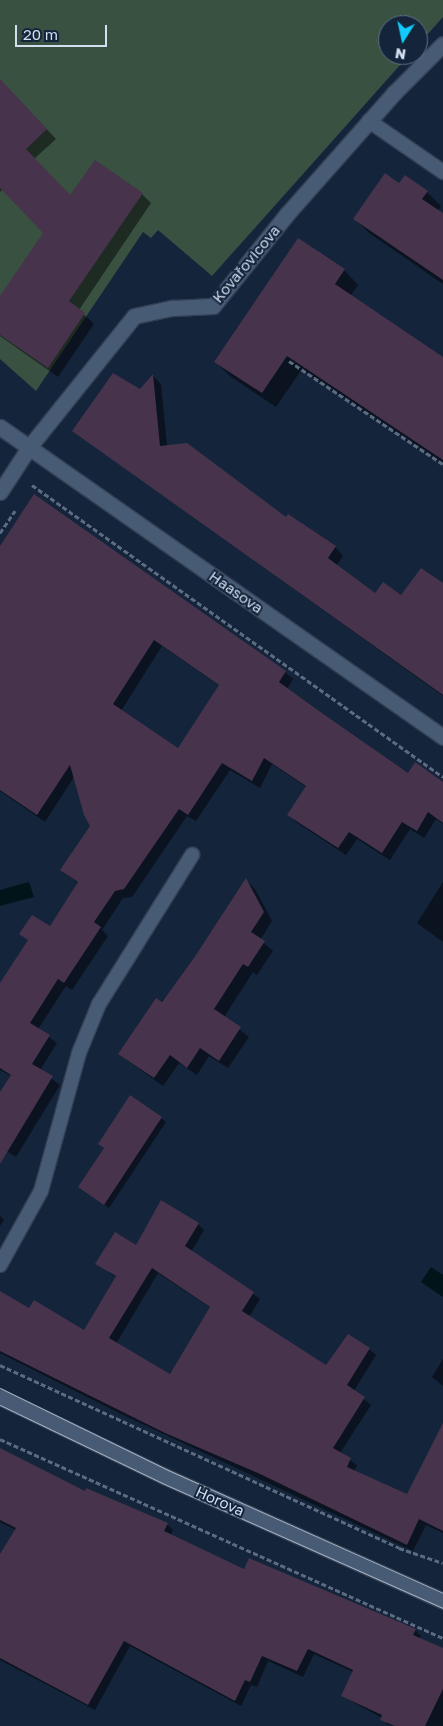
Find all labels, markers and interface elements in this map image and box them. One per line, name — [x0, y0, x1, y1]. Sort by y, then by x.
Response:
scale bar — [18, 15, 110, 47]
north arrow — [378, 15, 428, 65]
text: 20 m — [23, 25, 58, 43]
text: N — [394, 45, 407, 64]
street label: Kovařovicova — [208, 222, 284, 306]
street label: Haasova — [206, 567, 266, 617]
street label: Horova — [193, 1482, 247, 1520]

